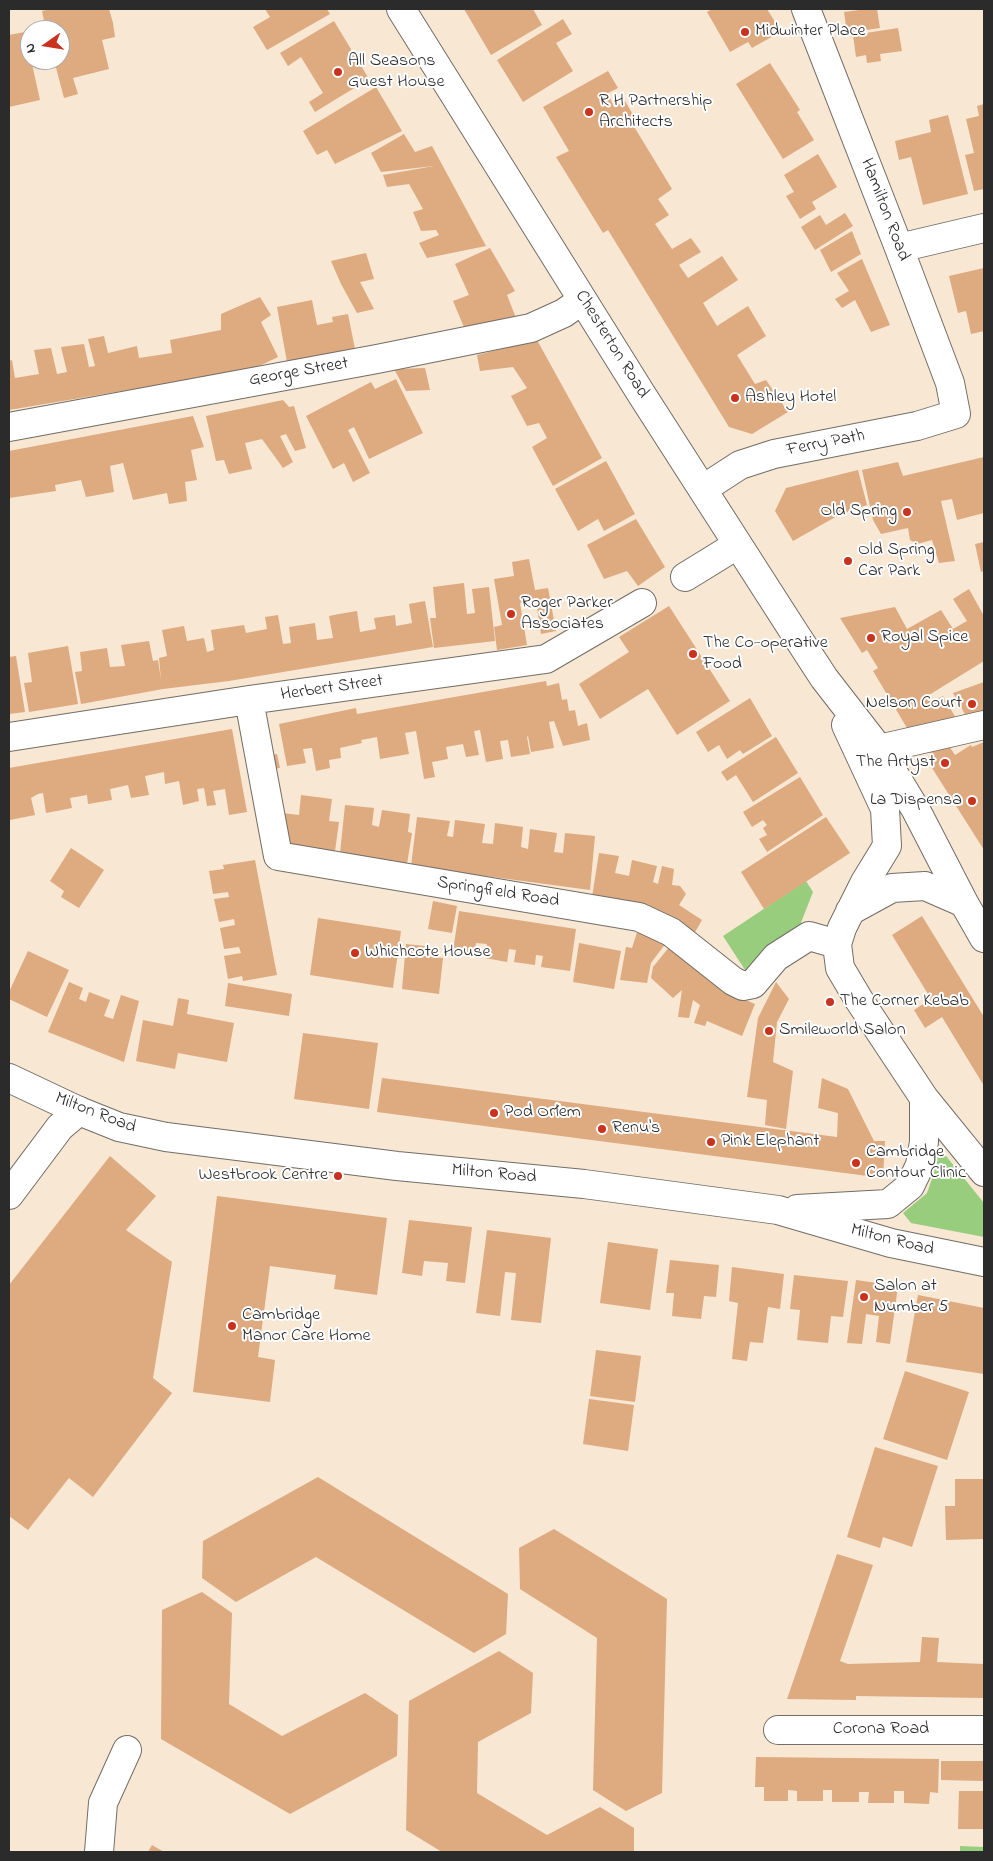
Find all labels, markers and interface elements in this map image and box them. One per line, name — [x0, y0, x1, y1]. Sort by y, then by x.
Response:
north arrow — [20, 20, 70, 70]
place label: Midwinter Place — [755, 21, 866, 43]
marker: Midwinter Place — [739, 26, 751, 38]
text: N — [20, 41, 42, 55]
place label: All Seasons Guest House — [348, 51, 445, 94]
marker: All Seasons Guest House — [332, 66, 344, 78]
place label: R H Partnership Architects — [599, 91, 712, 134]
marker: R H Partnership Architects — [583, 106, 595, 118]
street label: Hamilton Road — [855, 156, 913, 264]
street label: Chesterton Road — [569, 287, 653, 403]
street label: George Street — [248, 354, 350, 392]
place label: Ashley Hotel — [745, 387, 836, 409]
marker: Ashley Hotel — [729, 392, 741, 404]
street label: Ferry Path — [785, 426, 867, 462]
place label: Old Spring — [820, 501, 897, 523]
marker: Old Spring — [901, 506, 913, 518]
place label: Old Spring Car Park — [858, 540, 935, 582]
marker: Old Spring Car Park — [842, 555, 854, 567]
place label: Roger Parker Associates — [521, 593, 613, 636]
marker: Roger Parker Associates — [505, 608, 517, 620]
place label: Royal Spice — [881, 627, 968, 649]
marker: Royal Spice — [865, 632, 877, 644]
place label: The Co-operative Food — [703, 633, 828, 676]
marker: The Co-operative Food — [687, 648, 699, 660]
street label: Herbert Street — [279, 671, 385, 707]
place label: Nelson Court — [866, 693, 962, 715]
marker: Nelson Court — [966, 698, 978, 710]
place label: The Artyst — [856, 752, 935, 774]
marker: The Artyst — [939, 757, 951, 769]
place label: La Dispensa — [870, 790, 962, 812]
marker: La Dispensa — [966, 795, 978, 807]
street label: Springfield Road — [435, 873, 561, 913]
place label: Whichcote House — [365, 942, 491, 964]
marker: Whichcote House — [349, 947, 361, 959]
place label: The Corner Kebab — [840, 991, 969, 1013]
marker: The Corner Kebab — [824, 996, 836, 1008]
place label: Smileworld Salon — [779, 1020, 906, 1042]
marker: Smileworld Salon — [763, 1025, 775, 1037]
street label: Milton Road — [51, 1089, 139, 1139]
place label: Pod Orłem — [504, 1102, 581, 1124]
marker: Pod Orłem — [488, 1107, 500, 1119]
place label: Renu's — [612, 1118, 660, 1140]
marker: Renu's — [596, 1123, 608, 1135]
place label: Pink Elephant — [721, 1131, 819, 1153]
marker: Pink Elephant — [705, 1136, 717, 1148]
place label: Cambridge Contour Clinic — [866, 1142, 966, 1184]
marker: Cambridge Contour Clinic — [850, 1157, 862, 1169]
street label: Milton Road — [451, 1161, 537, 1189]
place label: Westbrook Centre — [199, 1165, 328, 1187]
marker: Westbrook Centre — [332, 1170, 344, 1182]
street label: Milton Road — [848, 1220, 936, 1262]
place label: Salon at Number 5 — [874, 1276, 948, 1318]
marker: Salon at Number 5 — [858, 1291, 870, 1303]
place label: Cambridge Manor Care Home — [242, 1305, 371, 1348]
marker: Cambridge Manor Care Home — [226, 1320, 238, 1332]
street label: Corona Road — [833, 1719, 929, 1741]

